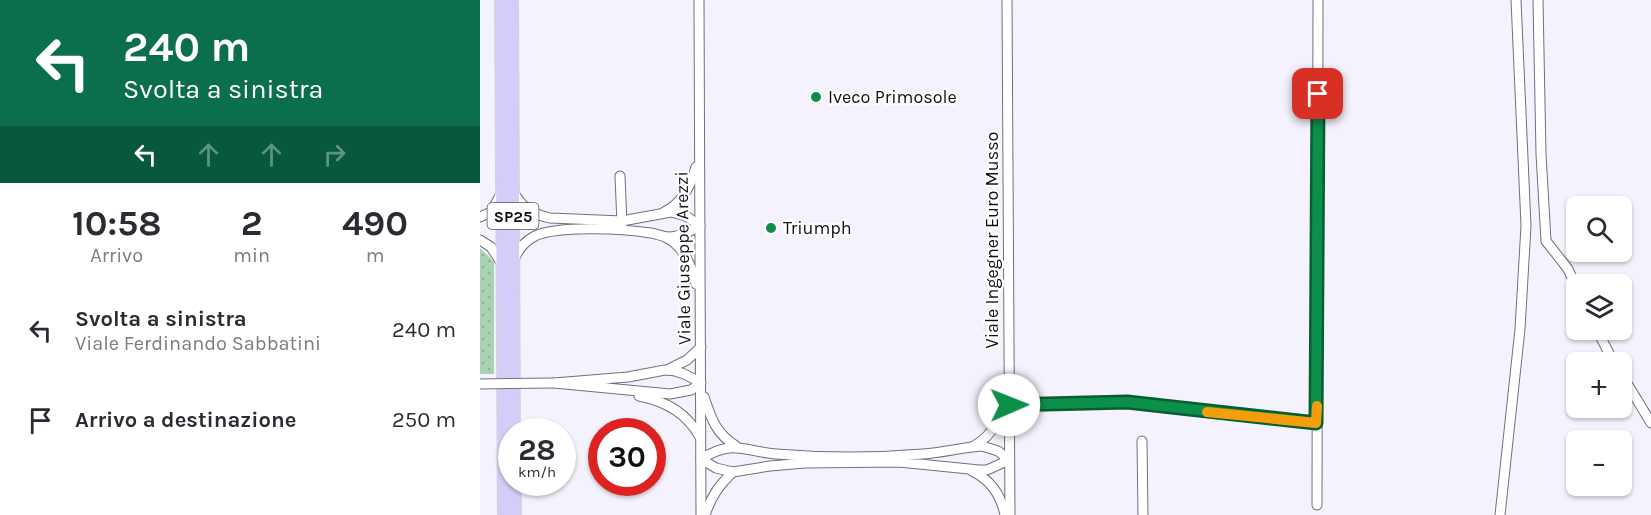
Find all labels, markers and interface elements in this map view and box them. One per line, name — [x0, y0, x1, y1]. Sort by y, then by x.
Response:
text: 240 m — [123, 22, 250, 72]
icon: left — [24, 24, 102, 102]
pin — [1292, 68, 1343, 119]
text: Svolta a sinistra — [123, 73, 323, 105]
icon: arrive — [1301, 77, 1334, 110]
place label: Iveco Primosole — [828, 86, 957, 108]
marker: Iveco Primosole — [809, 90, 823, 104]
street label: Viale Ingegner Euro Musso — [981, 132, 1003, 348]
icon: left — [129, 138, 162, 171]
icon: ahead — [192, 138, 225, 171]
icon: ahead — [255, 138, 288, 171]
icon: right — [318, 138, 351, 171]
street label: Viale Giuseppe Arezzi — [670, 171, 696, 345]
map controls — [1566, 196, 1632, 496]
button: search — [1566, 196, 1632, 262]
text: 10:58 — [72, 202, 161, 244]
text: 2 — [241, 202, 263, 244]
text: 490 — [342, 202, 408, 244]
road number: SP25 — [488, 203, 538, 229]
place label: Triumph — [783, 217, 852, 239]
marker: Triumph — [764, 221, 778, 235]
text: Arrivo — [90, 244, 143, 267]
text: min — [233, 244, 270, 267]
text: m — [366, 244, 384, 267]
button: layers — [1566, 274, 1632, 340]
text: Svolta a sinistra — [75, 306, 247, 332]
icon: left — [24, 314, 57, 347]
text: 240 m — [392, 317, 456, 343]
text: Viale Ferdinando Sabbatini — [75, 332, 321, 355]
button: + — [1566, 352, 1632, 418]
position arrow — [977, 373, 1041, 437]
icon: arrive — [24, 404, 57, 437]
text: Arrivo a destinazione — [75, 407, 296, 433]
text: 250 m — [392, 407, 456, 433]
speed limit sign: 30 — [588, 418, 666, 496]
button: − — [1566, 430, 1632, 496]
text: 28 — [518, 432, 556, 468]
text: km/h — [518, 463, 556, 481]

